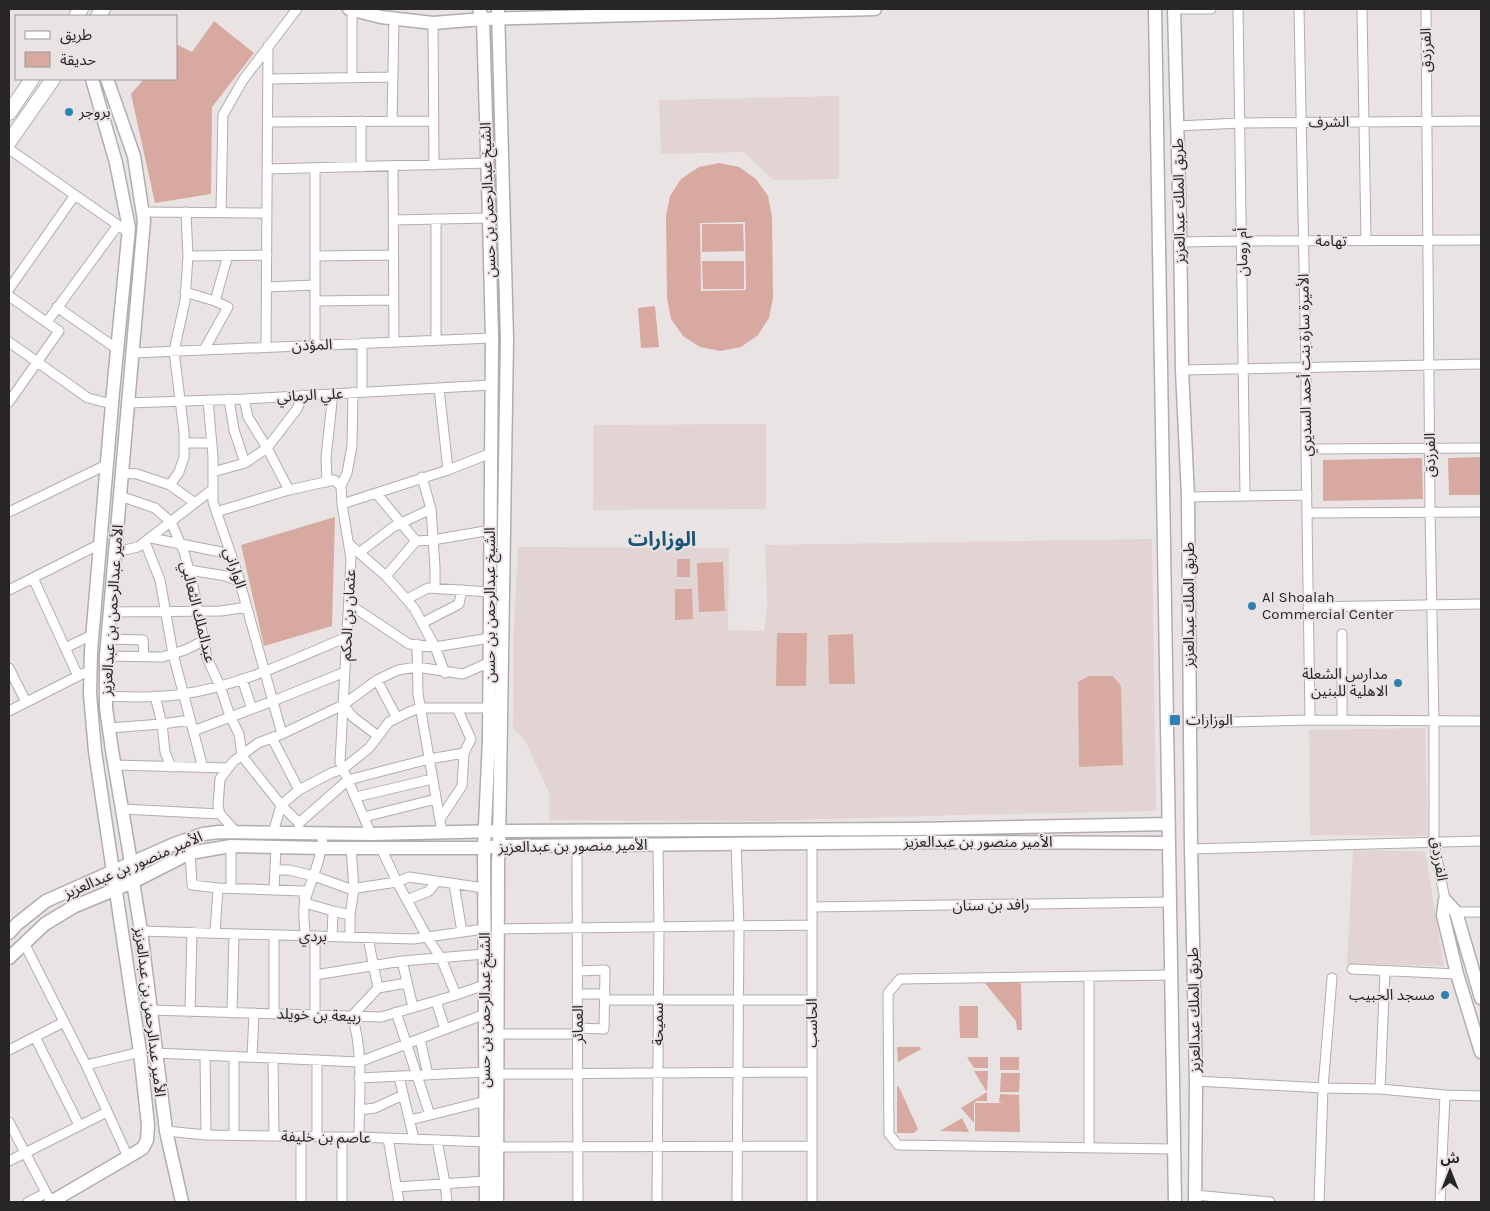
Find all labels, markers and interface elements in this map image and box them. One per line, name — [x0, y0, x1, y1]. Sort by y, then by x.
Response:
legend — [15, 15, 178, 80]
text: طريق — [60, 26, 92, 45]
street label: الفرزدق — [1417, 28, 1435, 72]
text: حديقة — [60, 51, 96, 69]
place label: بروجر — [78, 103, 110, 121]
marker: بروجر — [63, 106, 75, 118]
street label: الشرف — [1309, 113, 1349, 131]
street label: الشيخ عبدالرحمن بن حسن — [476, 122, 503, 278]
street label: طريق الملك عبدالعزيز — [1169, 138, 1190, 265]
street label: أم رومان — [1233, 227, 1253, 277]
street label: تهامة — [1315, 232, 1347, 250]
street label: الأميرة سارة بنت أحمد السديري — [1294, 273, 1318, 457]
street label: المؤذن — [291, 335, 333, 355]
street label: علي الرماني — [276, 384, 344, 408]
street label: الفرزدق — [1421, 433, 1439, 477]
street label: الأمير عبدالرحمن بن عبدالعزيز — [97, 524, 127, 697]
street label: الشيخ عبدالرحمن بن حسن — [481, 527, 502, 683]
district label: الوزارات — [628, 528, 696, 551]
street label: طريق الملك عبدالعزيز — [1180, 542, 1199, 669]
street label: الواراني — [218, 545, 250, 591]
street label: عبدالملك الثعالبي — [174, 559, 219, 666]
street label: عثمان بن الحكم — [337, 568, 361, 661]
place label: Al Shoalah Commercial Center — [1262, 588, 1394, 623]
marker: Al Shoalah Commercial Center — [1246, 600, 1258, 612]
place label: مدارس الشعلة الاهلية للبنين — [1302, 665, 1388, 700]
marker: مدارس الشعلة الاهلية للبنين — [1392, 677, 1404, 689]
place label: الوزارات — [1186, 711, 1233, 729]
marker: الوزارات — [1168, 713, 1182, 727]
street label: الأمير منصور بن عبدالعزيز — [60, 828, 205, 903]
street label: الأمير منصور بن عبدالعزيز — [902, 833, 1053, 851]
street label: الأمير منصور بن عبدالعزيز — [497, 836, 648, 856]
street label: الفرزدق — [1427, 836, 1451, 882]
street label: رافد بن سنان — [952, 895, 1030, 915]
street label: الأمير عبدالرحمن بن عبدالعزيز — [131, 925, 169, 1098]
street label: بردي — [299, 927, 327, 948]
street label: الشيخ عبدالرحمن بن حسن — [476, 932, 497, 1088]
street label: طريق الملك عبدالعزيز — [1184, 947, 1205, 1074]
place label: مسجد الحبيب — [1349, 986, 1435, 1004]
marker: مسجد الحبيب — [1439, 989, 1451, 1001]
street label: الحاسب — [803, 998, 821, 1048]
street label: سميحة — [649, 1002, 667, 1045]
street label: ربيعة بن خويلد — [276, 1005, 362, 1025]
street label: العمائر — [569, 1005, 587, 1044]
street label: عاصم بن خليفة — [281, 1127, 371, 1149]
north arrow — [1425, 1146, 1475, 1196]
text: ش — [1440, 1150, 1460, 1167]

